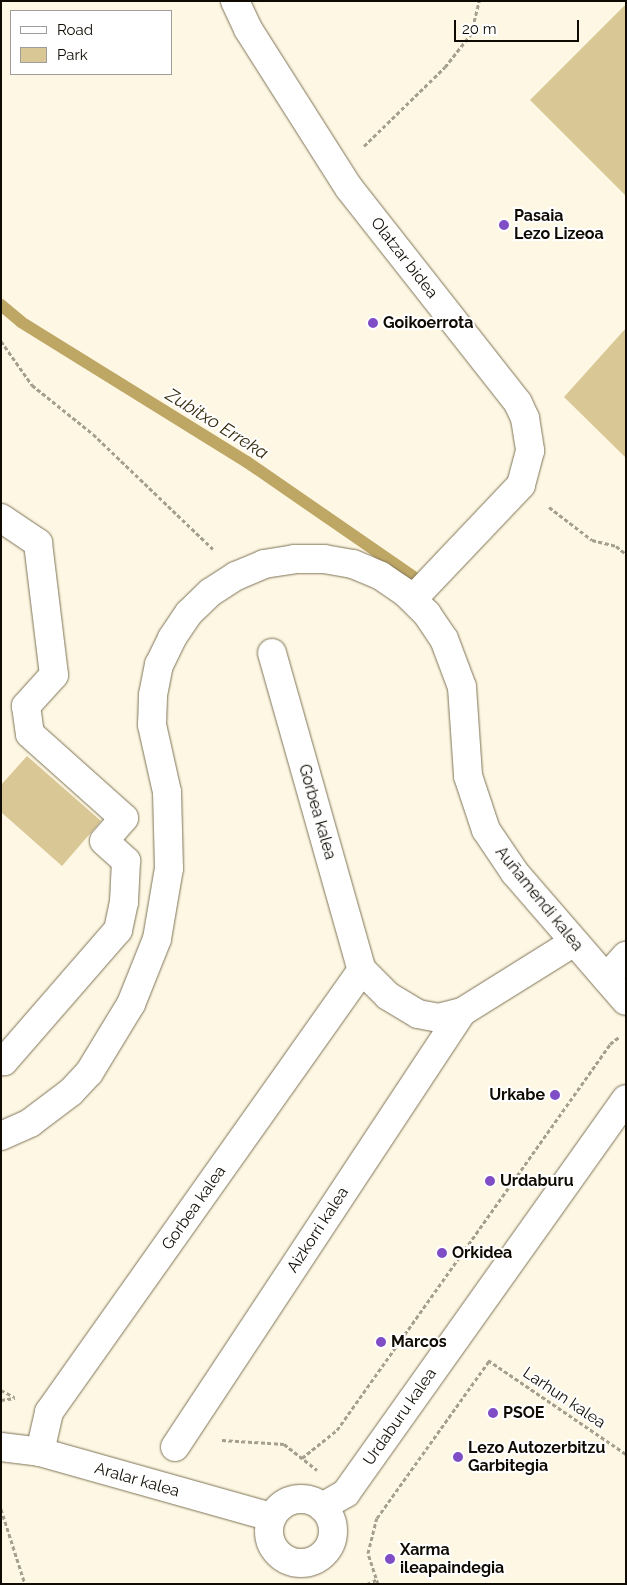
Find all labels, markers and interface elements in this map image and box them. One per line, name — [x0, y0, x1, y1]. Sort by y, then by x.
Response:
legend — [10, 10, 172, 75]
scale bar — [457, 10, 582, 42]
text: 20 m — [462, 20, 497, 38]
text: Road — [57, 21, 93, 39]
text: Park — [57, 46, 88, 64]
place label: Pasaia Lezo Lizeoa — [514, 206, 604, 244]
street label: Olatzar bidea — [366, 213, 442, 303]
marker: Pasaia Lezo Lizeoa — [498, 219, 510, 231]
place label: Goikoerrota — [383, 313, 473, 333]
marker: Goikoerrota — [367, 317, 379, 329]
water label: Zubitxo Erreka — [162, 384, 272, 464]
street label: Gorbea kalea — [294, 762, 340, 862]
street label: Auñamendi kalea — [491, 843, 587, 955]
place label: Urkabe — [489, 1085, 545, 1105]
marker: Urkabe — [549, 1089, 561, 1101]
street label: Gorbea kalea — [158, 1162, 230, 1254]
place label: Urdaburu — [500, 1171, 574, 1191]
marker: Urdaburu — [484, 1175, 496, 1187]
street label: Aizkorri kalea — [283, 1184, 353, 1276]
place label: Orkidea — [452, 1243, 512, 1263]
marker: Orkidea — [436, 1247, 448, 1259]
place label: Marcos — [391, 1332, 447, 1352]
marker: Marcos — [375, 1336, 387, 1348]
street label: Larhun kalea — [519, 1363, 609, 1433]
street label: Urdaburu kalea — [359, 1365, 441, 1469]
place label: PSOE — [503, 1403, 544, 1423]
marker: PSOE — [487, 1407, 499, 1419]
place label: Lezo Autozerbitzu Garbitegia — [468, 1438, 606, 1476]
marker: Lezo Autozerbitzu Garbitegia — [452, 1451, 464, 1463]
street label: Aralar kalea — [92, 1459, 182, 1501]
place label: Xarma ileapaindegia — [400, 1540, 504, 1578]
marker: Xarma ileapaindegia — [384, 1553, 396, 1565]

